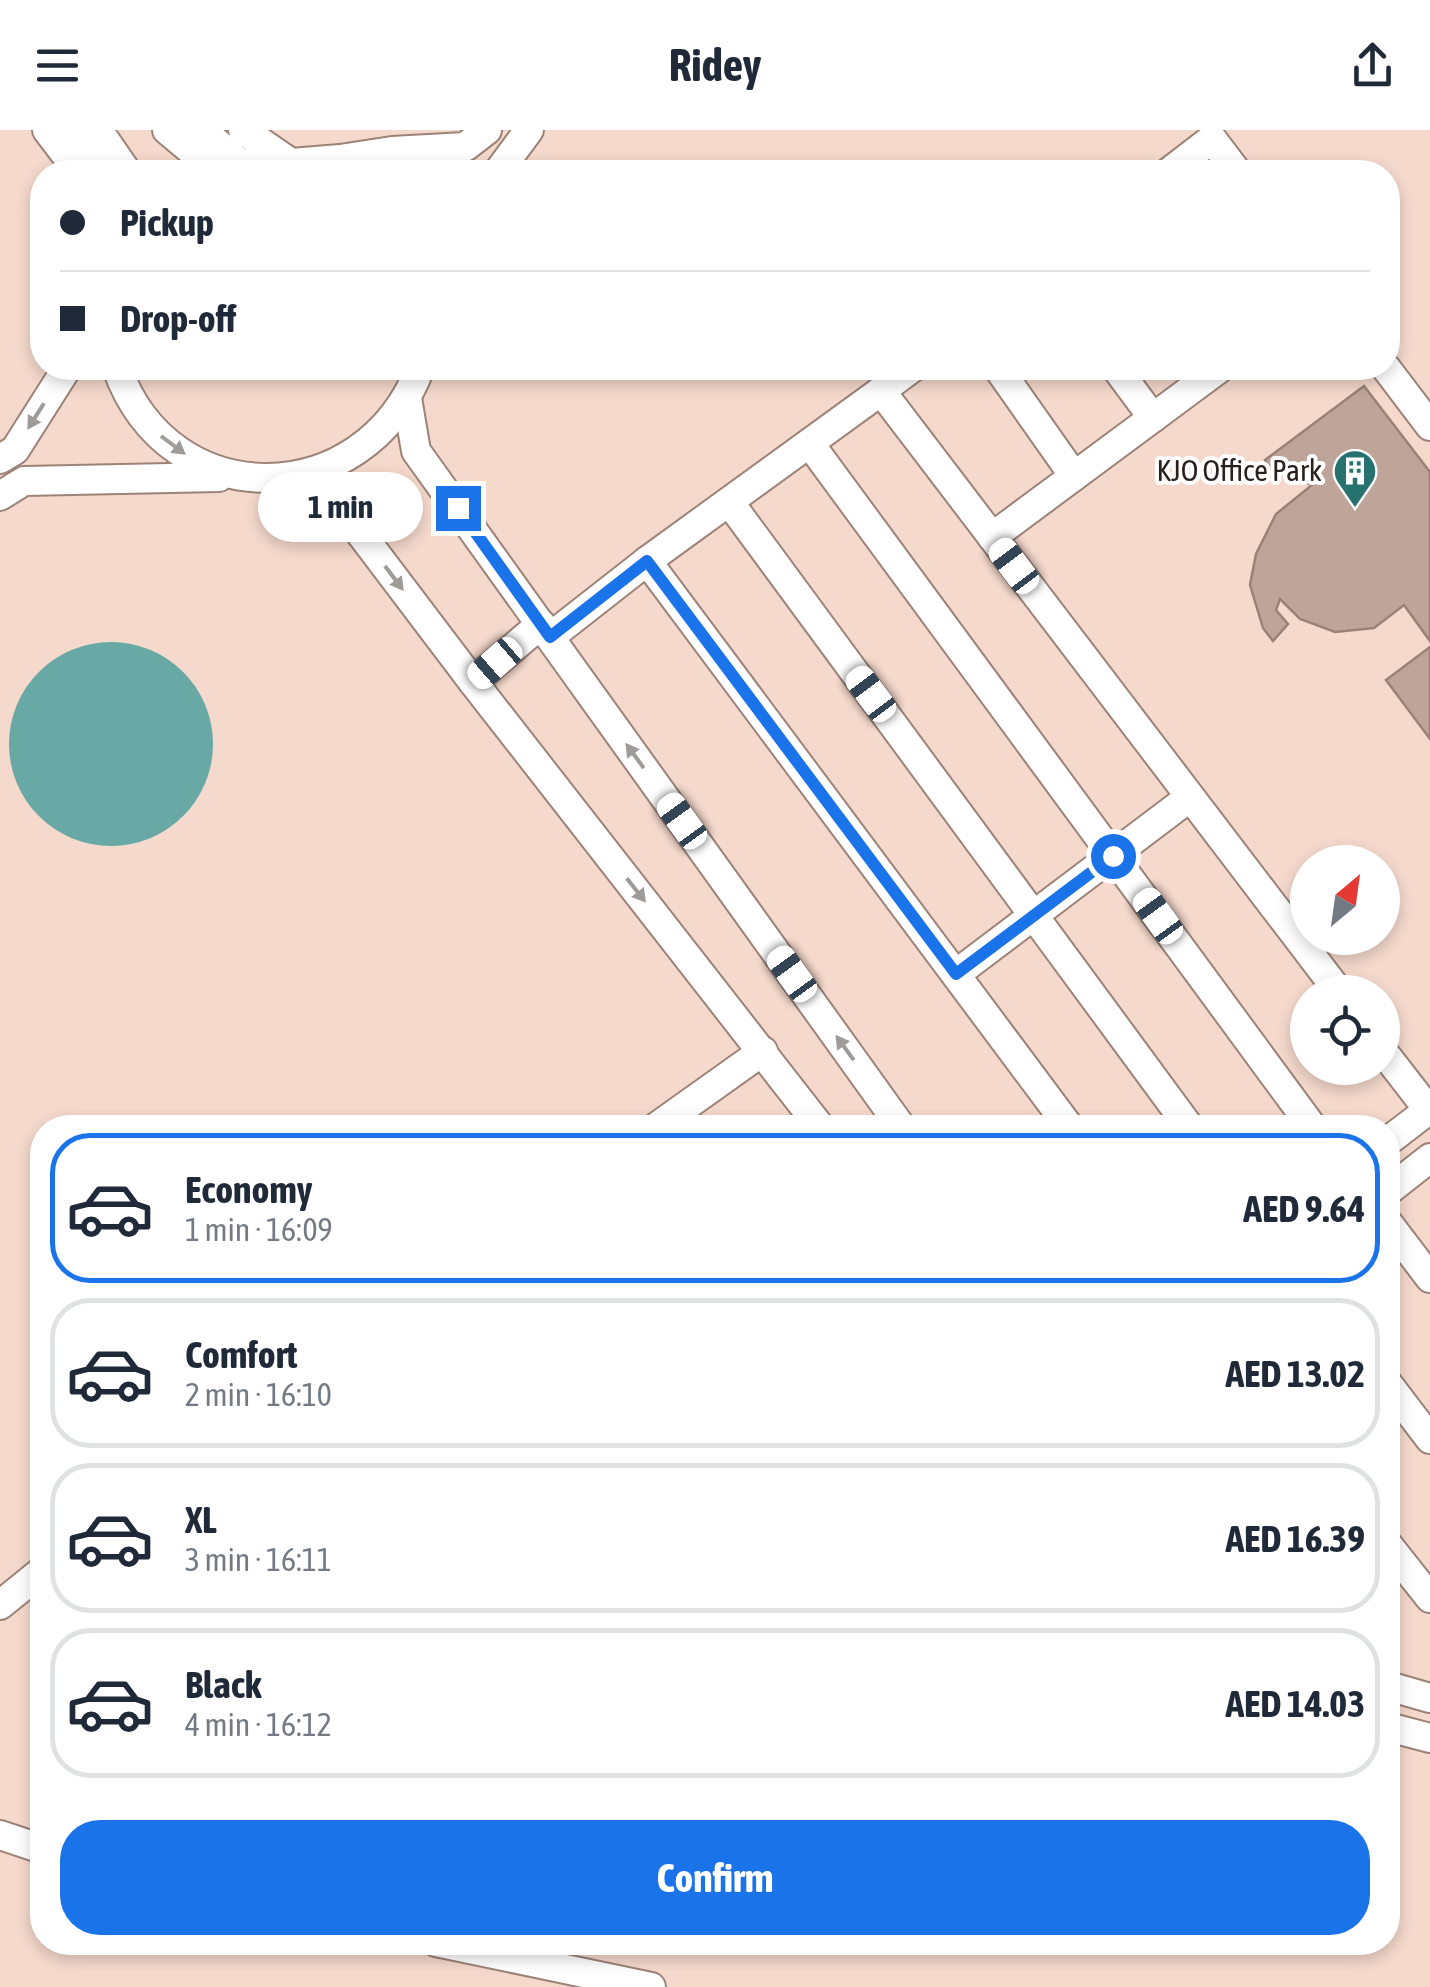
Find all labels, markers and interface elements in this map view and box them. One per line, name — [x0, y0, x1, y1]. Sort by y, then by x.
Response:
icon: menu — [30, 38, 85, 93]
icon: share — [1345, 38, 1400, 93]
text: Ridey — [669, 39, 761, 91]
text: Pickup — [120, 201, 214, 244]
text: Drop-off — [120, 297, 236, 340]
one-way arrow — [28, 402, 46, 430]
one-way arrow — [160, 435, 186, 454]
building icon: KJO Office Park — [1332, 448, 1378, 509]
place label: KJO Office Park — [1156, 453, 1322, 487]
callout: 1 min — [258, 473, 423, 543]
route end — [436, 486, 481, 531]
text: 1 min — [308, 488, 373, 525]
car — [984, 533, 1044, 599]
one-way arrow — [383, 565, 403, 591]
car — [463, 632, 527, 694]
car — [841, 661, 901, 727]
one-way arrow — [626, 743, 646, 769]
car — [652, 788, 712, 854]
route start — [1091, 834, 1136, 879]
north arrow — [1290, 845, 1400, 955]
map controls — [1290, 845, 1400, 1085]
one-way arrow — [625, 877, 646, 903]
car — [1128, 883, 1188, 949]
car — [762, 941, 822, 1007]
button: locate — [1290, 975, 1400, 1085]
one-way arrow — [836, 1035, 855, 1062]
icon: car — [65, 1163, 155, 1253]
text: Economy — [185, 1168, 312, 1211]
text: AED 9.64 — [1243, 1187, 1365, 1230]
text: 1 min · 16:09 — [185, 1211, 332, 1248]
icon: car — [65, 1328, 155, 1418]
text: Comfort — [185, 1333, 297, 1376]
text: AED 13.02 — [1226, 1352, 1365, 1395]
text: 2 min · 16:10 — [185, 1376, 332, 1413]
icon: car — [65, 1493, 155, 1583]
text: XL — [185, 1498, 217, 1541]
text: AED 16.39 — [1226, 1517, 1365, 1560]
text: 3 min · 16:11 — [185, 1541, 332, 1578]
icon: car — [65, 1658, 155, 1748]
text: Black — [185, 1663, 262, 1706]
text: AED 14.03 — [1226, 1682, 1365, 1725]
text: 4 min · 16:12 — [185, 1706, 332, 1743]
button: Confirm — [60, 1820, 1370, 1935]

